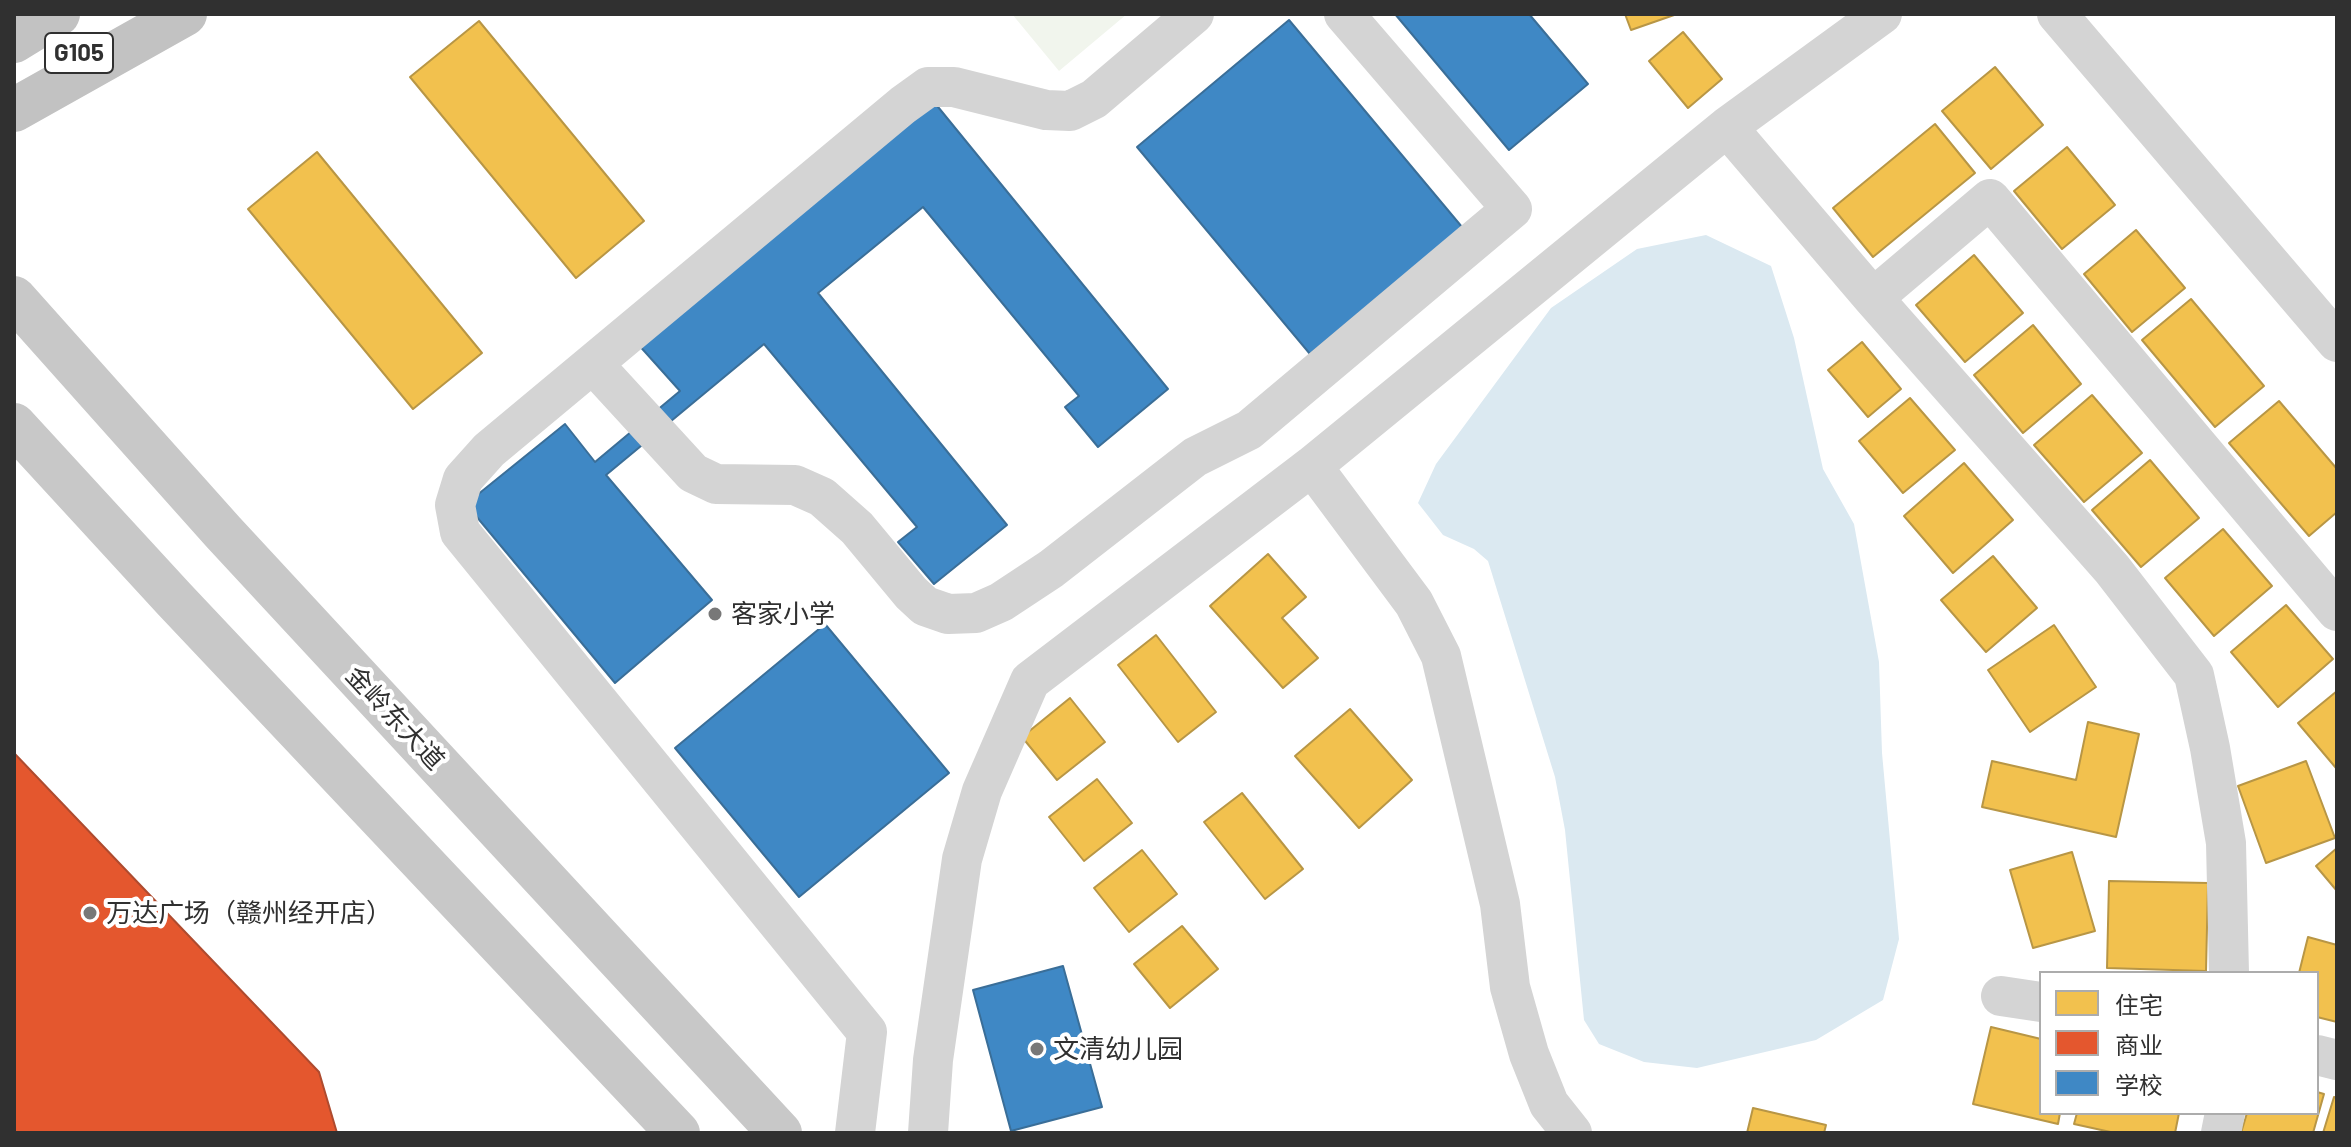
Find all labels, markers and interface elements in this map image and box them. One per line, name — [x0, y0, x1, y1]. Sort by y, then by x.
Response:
road number: G105 — [45, 33, 113, 73]
place label: 客家小学 — [731, 598, 835, 630]
marker: 客家小学 — [706, 605, 724, 623]
street label: 金岭东大道 — [339, 660, 451, 776]
place label: 万达广场（赣州经开店） — [106, 897, 392, 929]
marker: 万达广场（赣州经开店） — [81, 904, 99, 922]
legend — [2039, 971, 2319, 1115]
text: 住宅 — [2115, 990, 2163, 1019]
text: 商业 — [2115, 1030, 2163, 1059]
place label: 文清幼儿园 — [1053, 1033, 1183, 1065]
marker: 文清幼儿园 — [1028, 1040, 1046, 1058]
text: 学校 — [2115, 1070, 2163, 1099]

